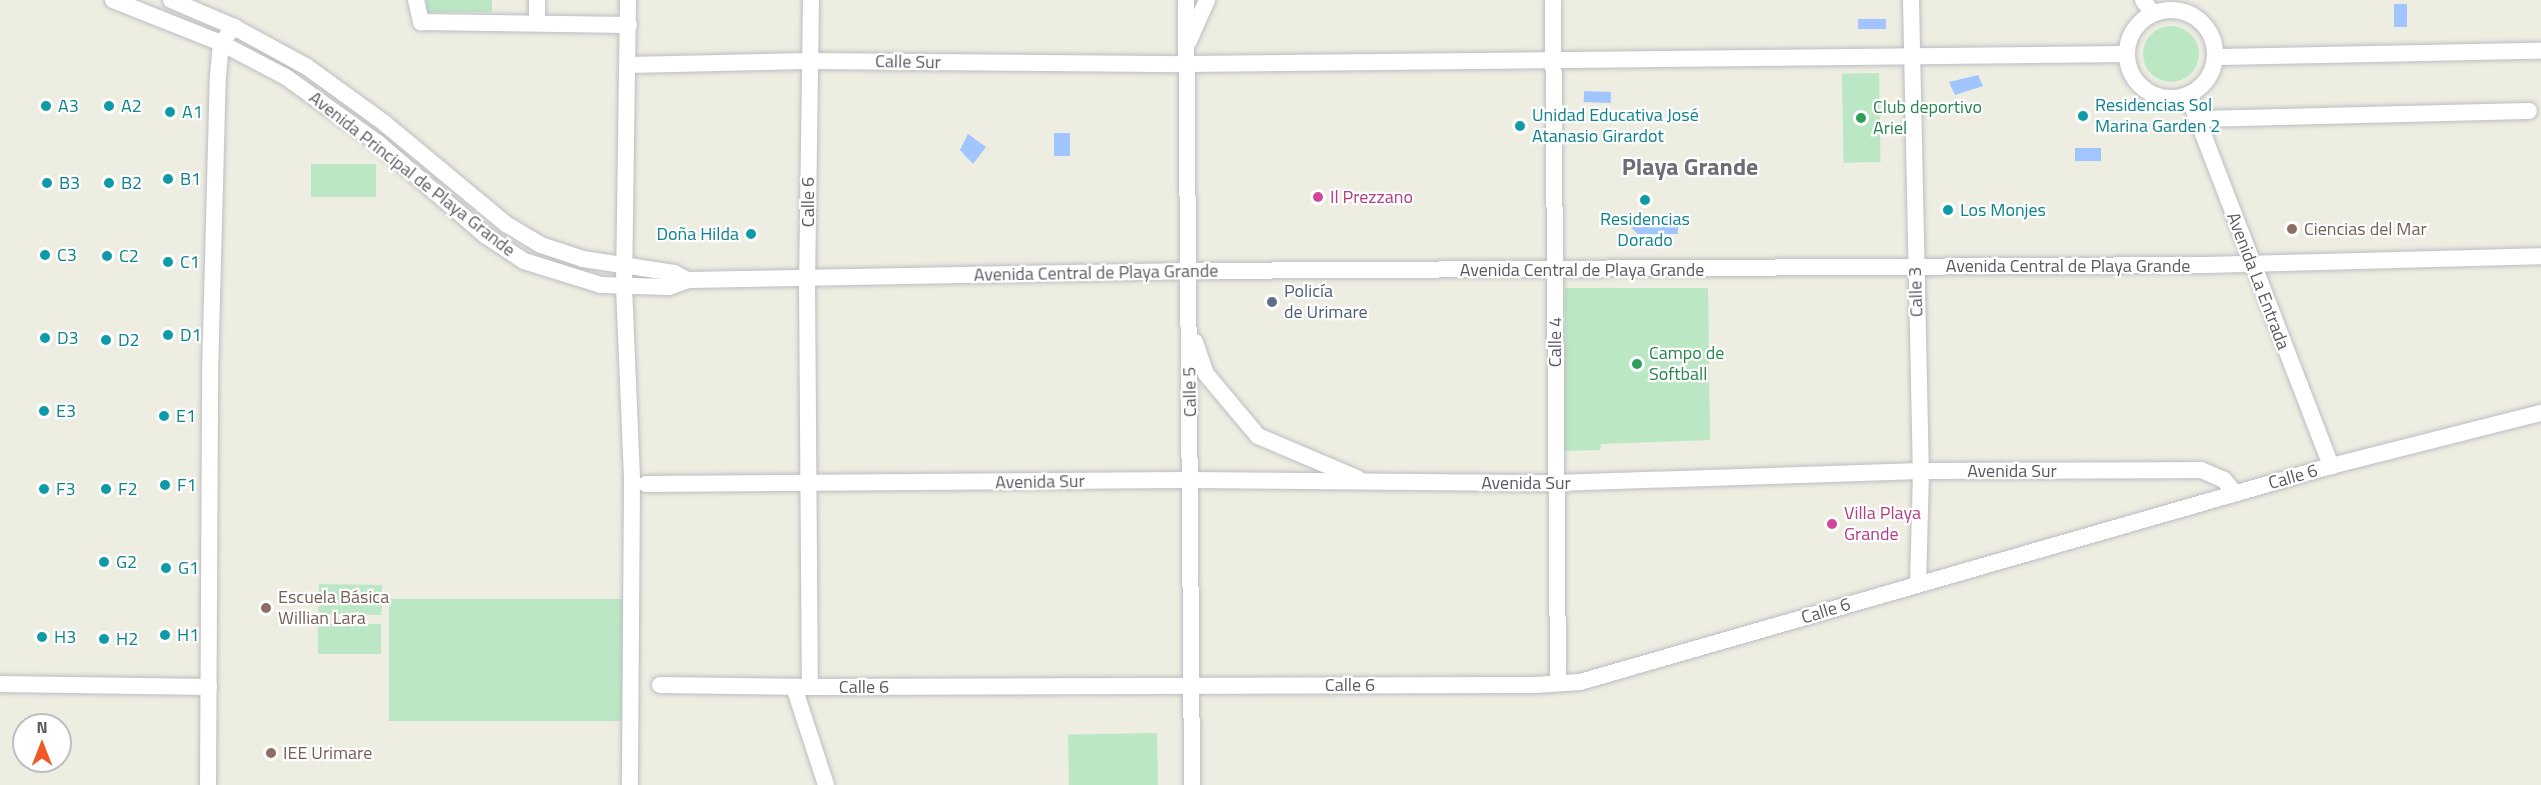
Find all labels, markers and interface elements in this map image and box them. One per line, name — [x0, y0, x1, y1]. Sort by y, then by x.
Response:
street label: Calle Sur — [875, 51, 941, 73]
street label: Avenida Principal de Playa Grande — [305, 87, 519, 261]
place label: A3 — [58, 95, 79, 117]
place label: A2 — [121, 95, 142, 117]
place label: Residencias Sol Marina Garden 2 — [2095, 95, 2220, 138]
place label: Club deportivo Ariel — [1873, 97, 1982, 140]
marker: A3 — [39, 99, 53, 113]
marker: A2 — [102, 99, 116, 113]
place label: A1 — [182, 101, 203, 123]
marker: A1 — [163, 105, 177, 119]
place label: Unidad Educativa José Atanasio Girardot — [1532, 105, 1699, 148]
marker: Residencias Sol Marina Garden 2 — [2076, 109, 2090, 123]
marker: Club deportivo Ariel — [1854, 111, 1868, 125]
marker: Unidad Educativa José Atanasio Girardot — [1513, 119, 1527, 133]
district label: Playa Grande — [1622, 153, 1758, 181]
place label: B1 — [180, 168, 201, 190]
place label: B3 — [59, 172, 80, 194]
place label: B2 — [121, 172, 142, 194]
marker: B1 — [161, 172, 175, 186]
marker: B3 — [40, 176, 54, 190]
marker: B2 — [102, 176, 116, 190]
street label: Calle 6 — [797, 177, 819, 227]
place label: Il Prezzano — [1330, 186, 1413, 208]
marker: Il Prezzano — [1311, 190, 1325, 204]
marker: Residencias Dorado — [1638, 193, 1652, 207]
place label: Los Monjes — [1960, 199, 2046, 221]
marker: Los Monjes — [1941, 203, 1955, 217]
place label: Residencias Dorado — [1600, 209, 1690, 252]
street label: Avenida La Entrada — [2222, 209, 2294, 353]
place label: Ciencias del Mar — [2304, 218, 2427, 240]
marker: Ciencias del Mar — [2285, 222, 2299, 236]
place label: Doña Hilda — [656, 223, 739, 245]
marker: Doña Hilda — [744, 227, 758, 241]
place label: C3 — [57, 244, 77, 266]
place label: C2 — [119, 245, 139, 267]
marker: C3 — [38, 248, 52, 262]
marker: C2 — [100, 249, 114, 263]
place label: C1 — [180, 251, 200, 273]
marker: C1 — [161, 255, 175, 269]
street label: Avenida Central de Playa Grande — [1946, 255, 2190, 277]
street label: Avenida Central de Playa Grande — [1460, 259, 1704, 281]
street label: Avenida Central de Playa Grande — [974, 260, 1218, 286]
street label: Calle 3 — [1904, 267, 1928, 317]
place label: Policía de Urimare — [1284, 281, 1368, 324]
marker: Policía de Urimare — [1265, 295, 1279, 309]
street label: Calle 4 — [1544, 317, 1566, 367]
place label: D1 — [180, 324, 202, 346]
place label: D3 — [57, 327, 79, 349]
marker: D1 — [161, 328, 175, 342]
place label: D2 — [118, 329, 140, 351]
marker: D3 — [38, 331, 52, 345]
marker: D2 — [99, 333, 113, 347]
place label: Campo de Softball — [1649, 343, 1724, 386]
marker: Campo de Softball — [1630, 357, 1644, 371]
street label: Calle 5 — [1179, 367, 1201, 417]
place label: E3 — [56, 400, 76, 422]
marker: E3 — [37, 404, 51, 418]
place label: E1 — [176, 405, 196, 427]
marker: E1 — [157, 409, 171, 423]
street label: Avenida Sur — [1967, 460, 2057, 482]
street label: Calle 6 — [2266, 460, 2320, 494]
street label: Avenida Sur — [995, 470, 1085, 494]
street label: Avenida Sur — [1481, 472, 1571, 494]
place label: F1 — [177, 474, 197, 496]
place label: F3 — [56, 478, 76, 500]
place label: F2 — [118, 478, 138, 500]
marker: F1 — [158, 478, 172, 492]
marker: F3 — [37, 482, 51, 496]
marker: F2 — [99, 482, 113, 496]
place label: Villa Playa Grande — [1844, 503, 1921, 546]
marker: Villa Playa Grande — [1825, 517, 1839, 531]
place label: G2 — [116, 551, 137, 573]
marker: G2 — [97, 555, 111, 569]
place label: G1 — [178, 557, 199, 579]
marker: G1 — [159, 561, 173, 575]
place label: Escuela Básica Willian Lara — [278, 587, 389, 630]
street label: Calle 6 — [1799, 593, 1853, 629]
marker: Escuela Básica Willian Lara — [259, 601, 273, 615]
place label: H1 — [177, 624, 199, 646]
place label: H3 — [54, 626, 76, 648]
place label: H2 — [116, 628, 138, 650]
marker: H1 — [158, 628, 172, 642]
marker: H3 — [35, 630, 49, 644]
marker: H2 — [97, 632, 111, 646]
street label: Calle 6 — [1325, 674, 1375, 696]
street label: Calle 6 — [839, 676, 889, 698]
north arrow — [12, 713, 72, 773]
text: N — [36, 715, 48, 739]
place label: IEE Urimare — [283, 742, 372, 764]
marker: IEE Urimare — [264, 746, 278, 760]

